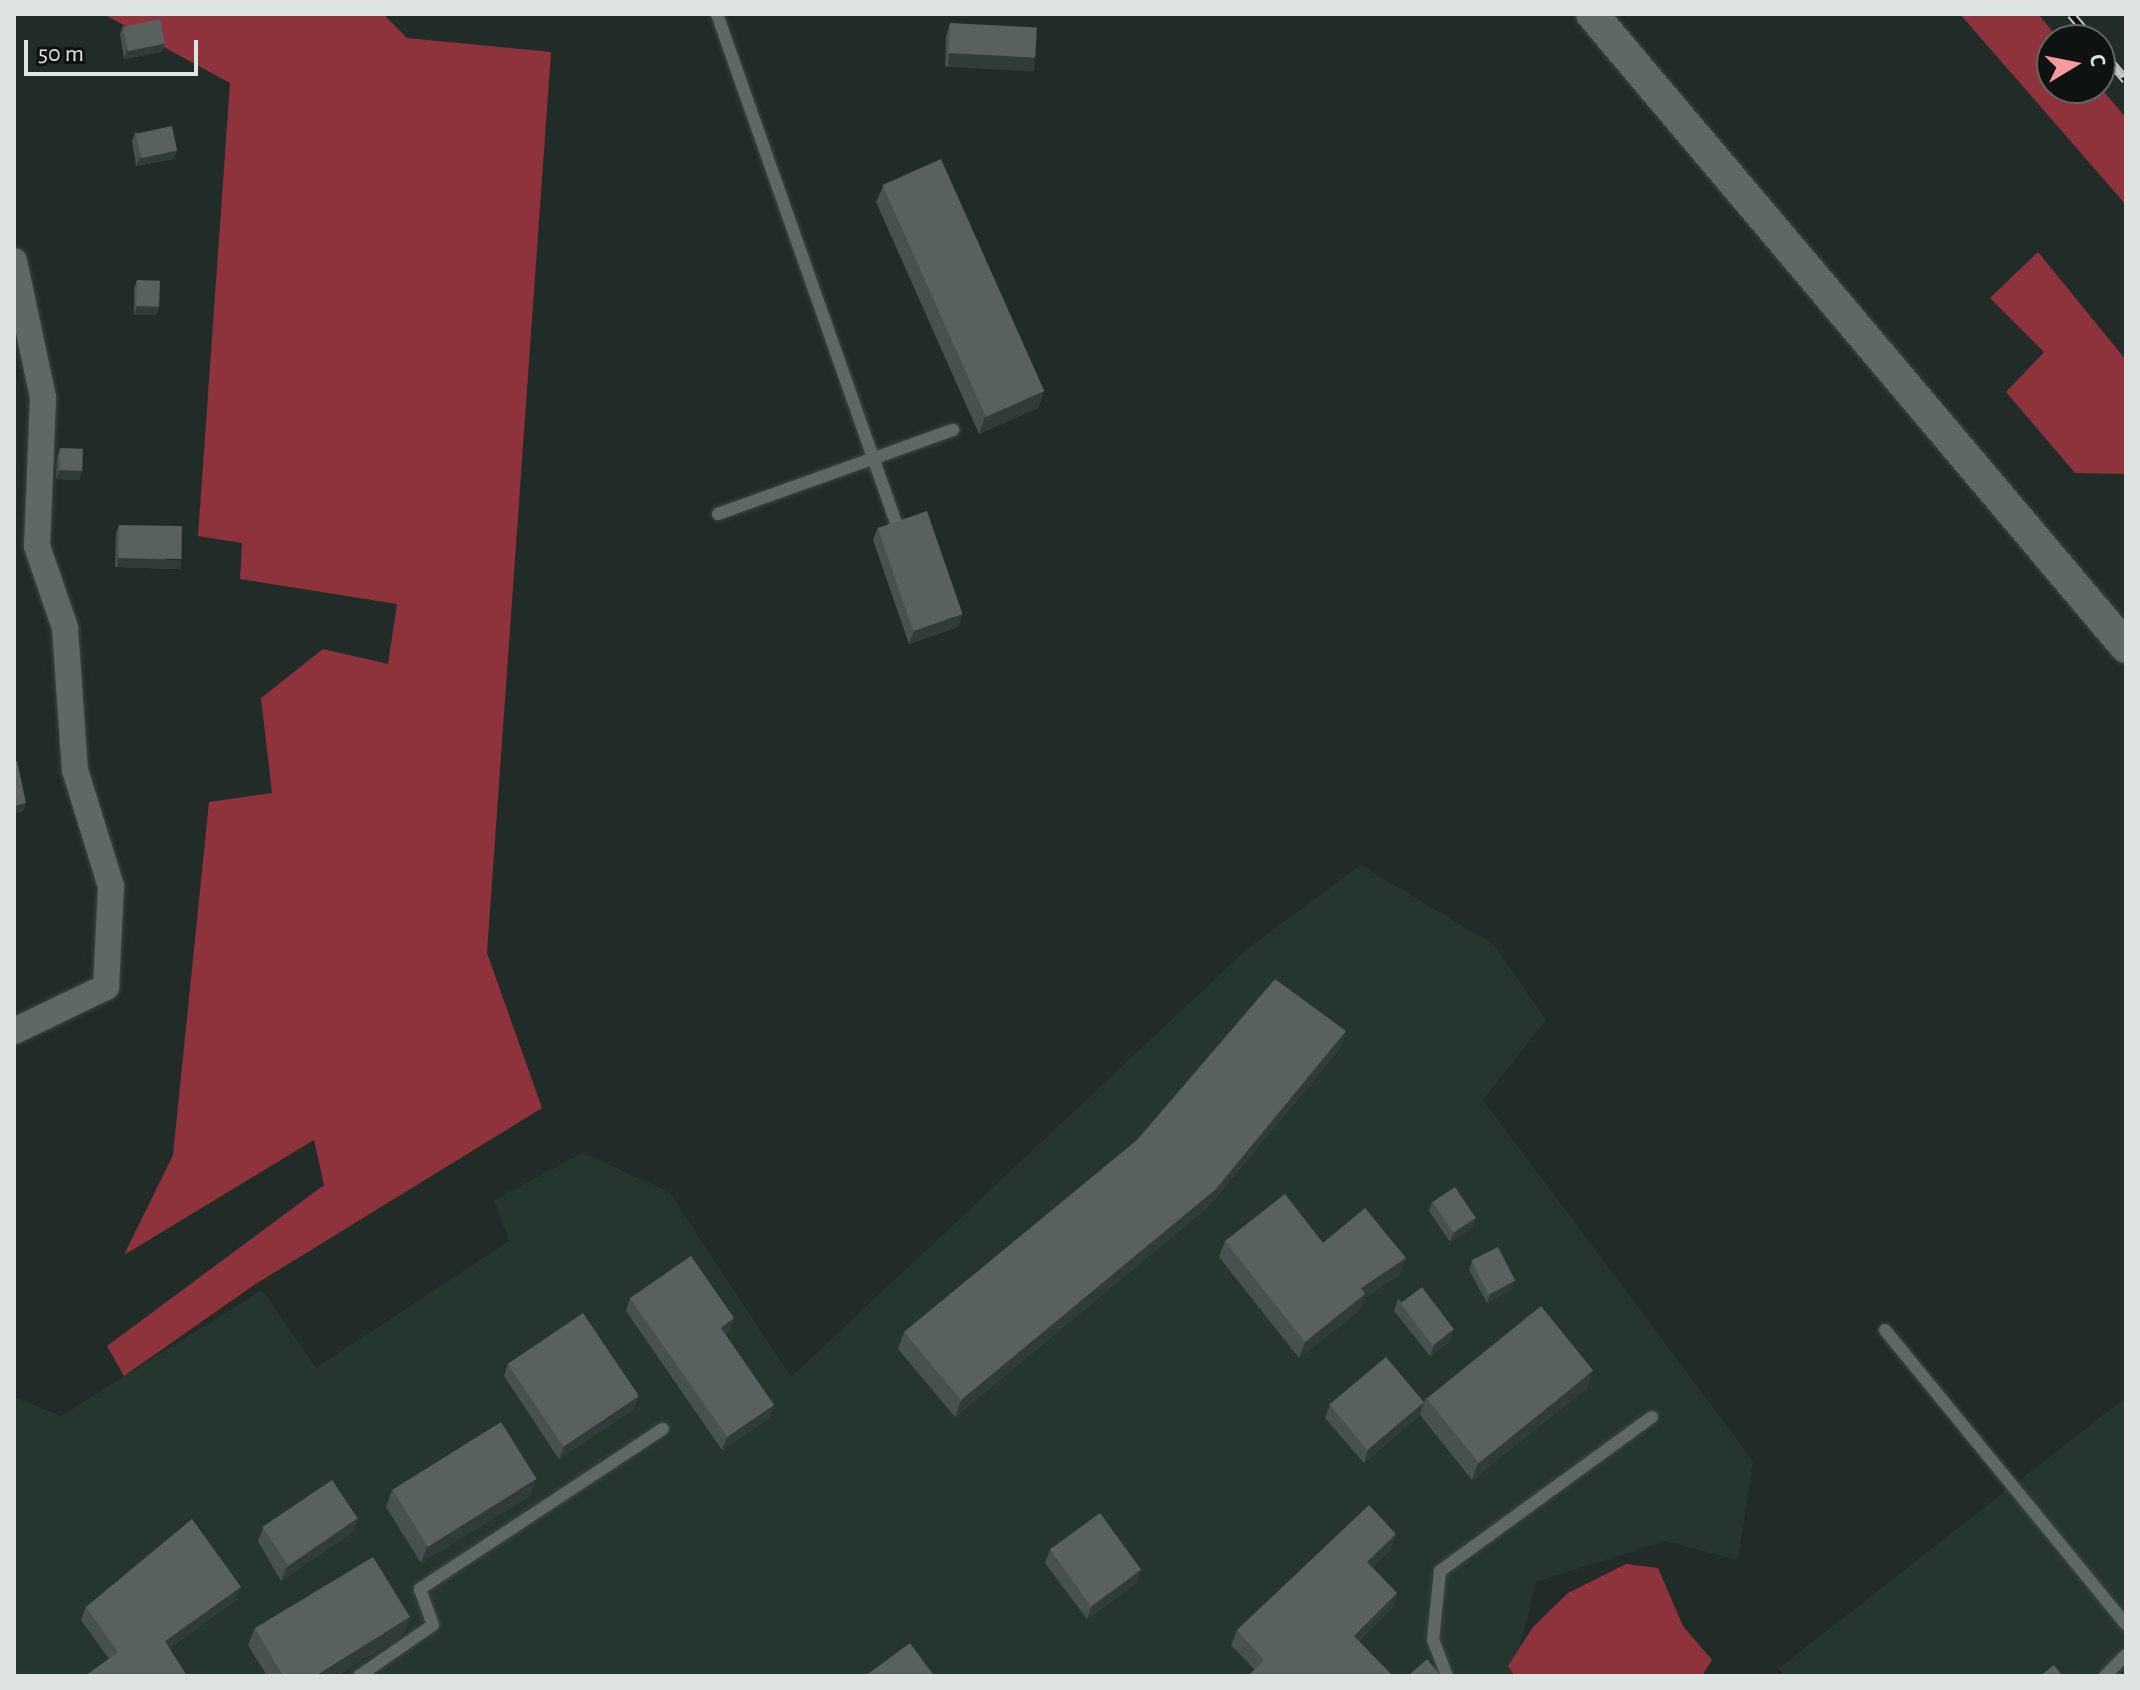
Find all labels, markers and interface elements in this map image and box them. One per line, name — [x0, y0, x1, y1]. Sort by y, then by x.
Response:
scale bar — [28, 24, 202, 74]
north arrow — [2036, 24, 2116, 104]
text: 50 m — [38, 42, 84, 66]
text: С — [2086, 52, 2110, 68]

